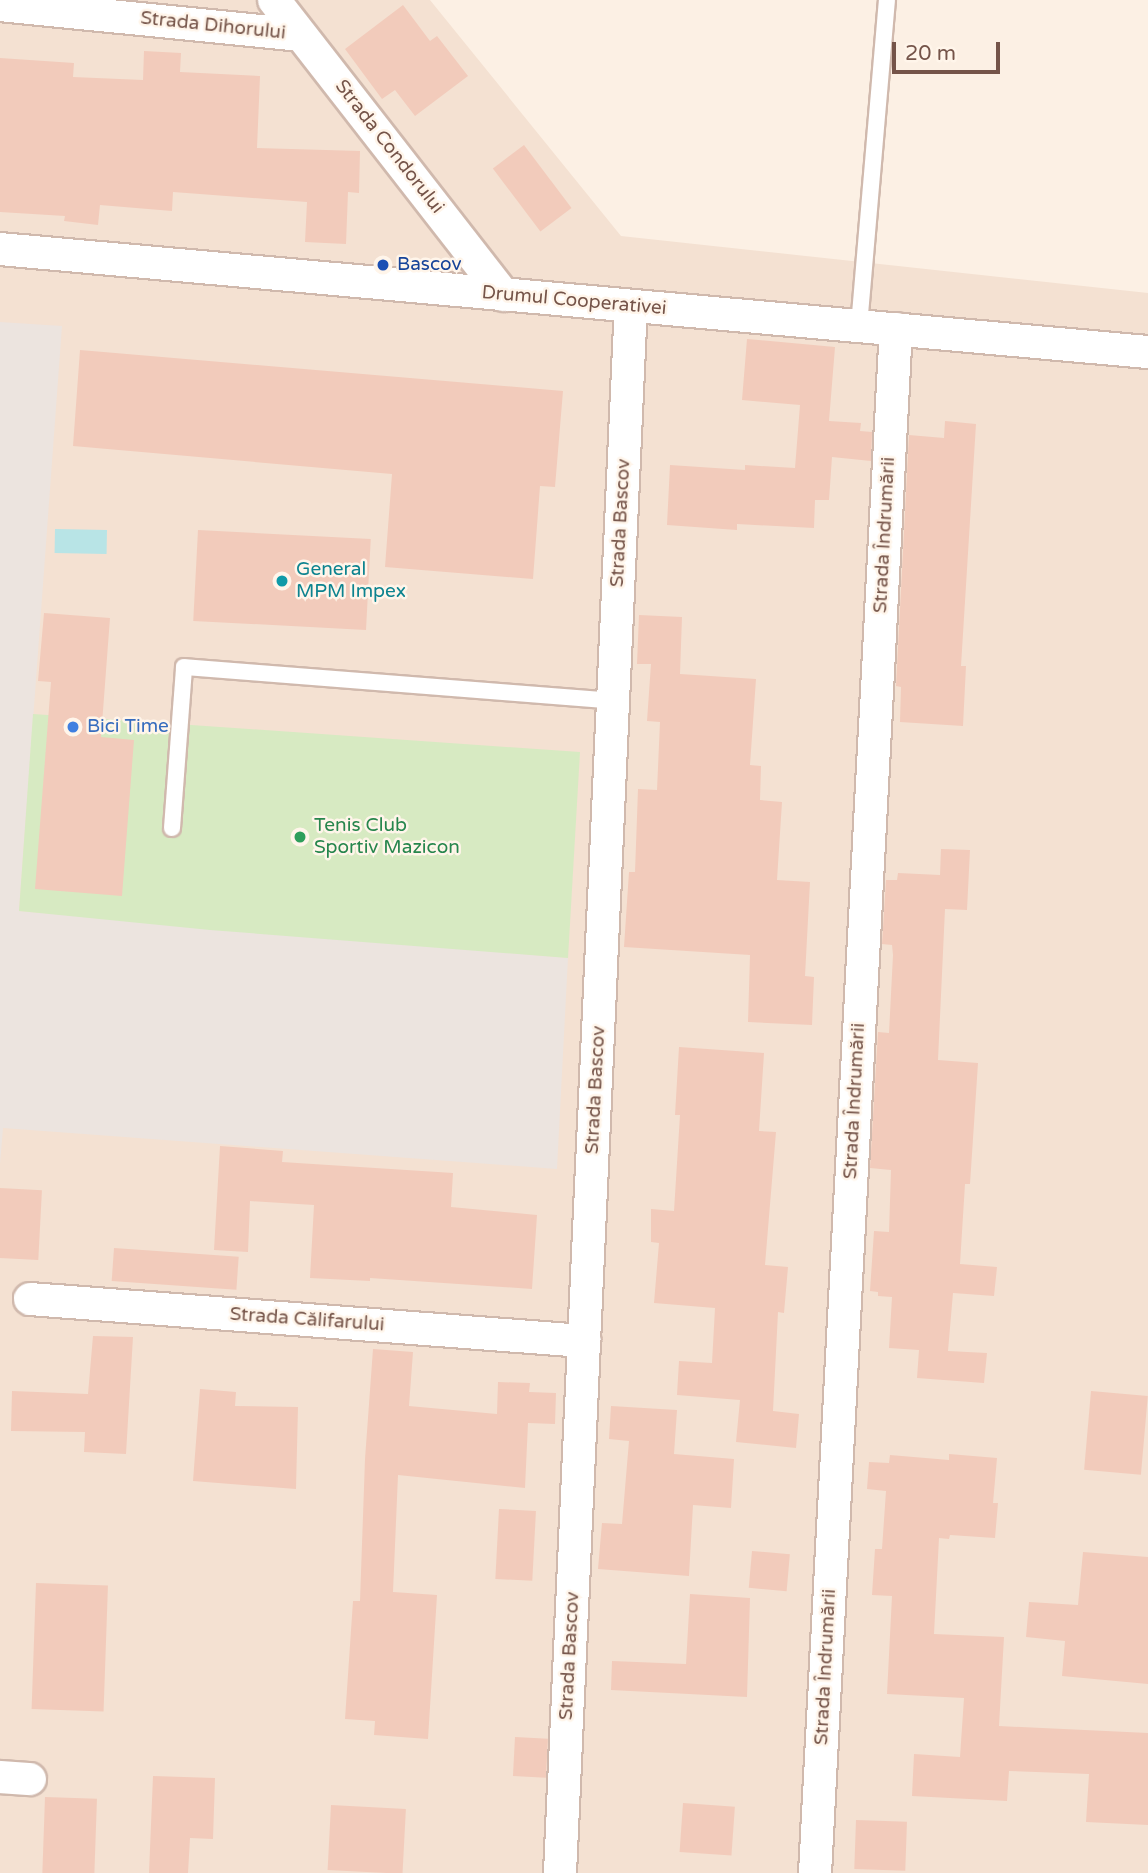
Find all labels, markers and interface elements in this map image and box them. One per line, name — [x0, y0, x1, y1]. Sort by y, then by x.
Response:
street label: Strada Dihorului — [139, 7, 287, 45]
scale bar — [896, 28, 1004, 72]
text: 20 m — [905, 41, 956, 66]
street label: Strada Condorului — [330, 76, 448, 218]
place label: Bascov — [397, 254, 462, 276]
marker: Bascov — [375, 257, 391, 273]
street label: Drumul Cooperativei — [481, 282, 667, 320]
street label: Strada Îndrumării — [870, 456, 900, 614]
street label: Strada Bascov — [606, 458, 636, 588]
place label: General MPM Impex — [296, 559, 406, 603]
marker: General MPM Impex — [274, 573, 290, 589]
place label: Bici Time — [87, 716, 169, 738]
marker: Bici Time — [65, 719, 81, 735]
place label: Tenis Club Sportiv Mazicon — [314, 815, 460, 859]
marker: Tenis Club Sportiv Mazicon — [292, 829, 308, 845]
street label: Strada Îndrumării — [840, 1022, 870, 1180]
street label: Strada Bascov — [581, 1025, 611, 1155]
street label: Strada Călifarului — [229, 1303, 385, 1337]
street label: Strada Îndrumării — [811, 1588, 841, 1746]
street label: Strada Bascov — [555, 1591, 585, 1721]

